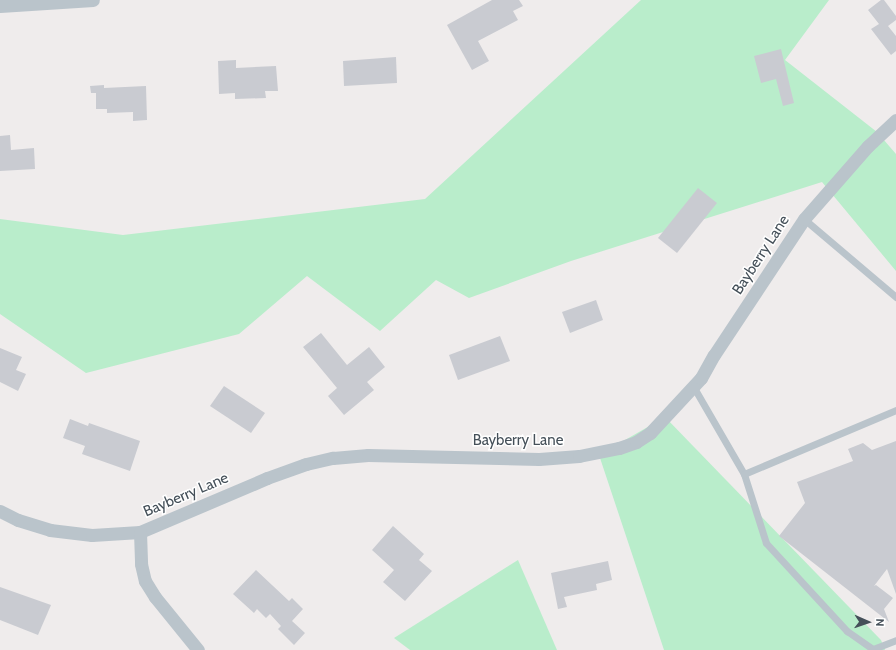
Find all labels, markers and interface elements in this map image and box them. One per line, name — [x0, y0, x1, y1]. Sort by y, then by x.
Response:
street label: Bayberry Lane — [729, 212, 793, 298]
street label: Bayberry Lane — [473, 432, 563, 450]
street label: Bayberry Lane — [141, 469, 231, 521]
north arrow — [848, 602, 888, 642]
text: N — [873, 618, 887, 627]

